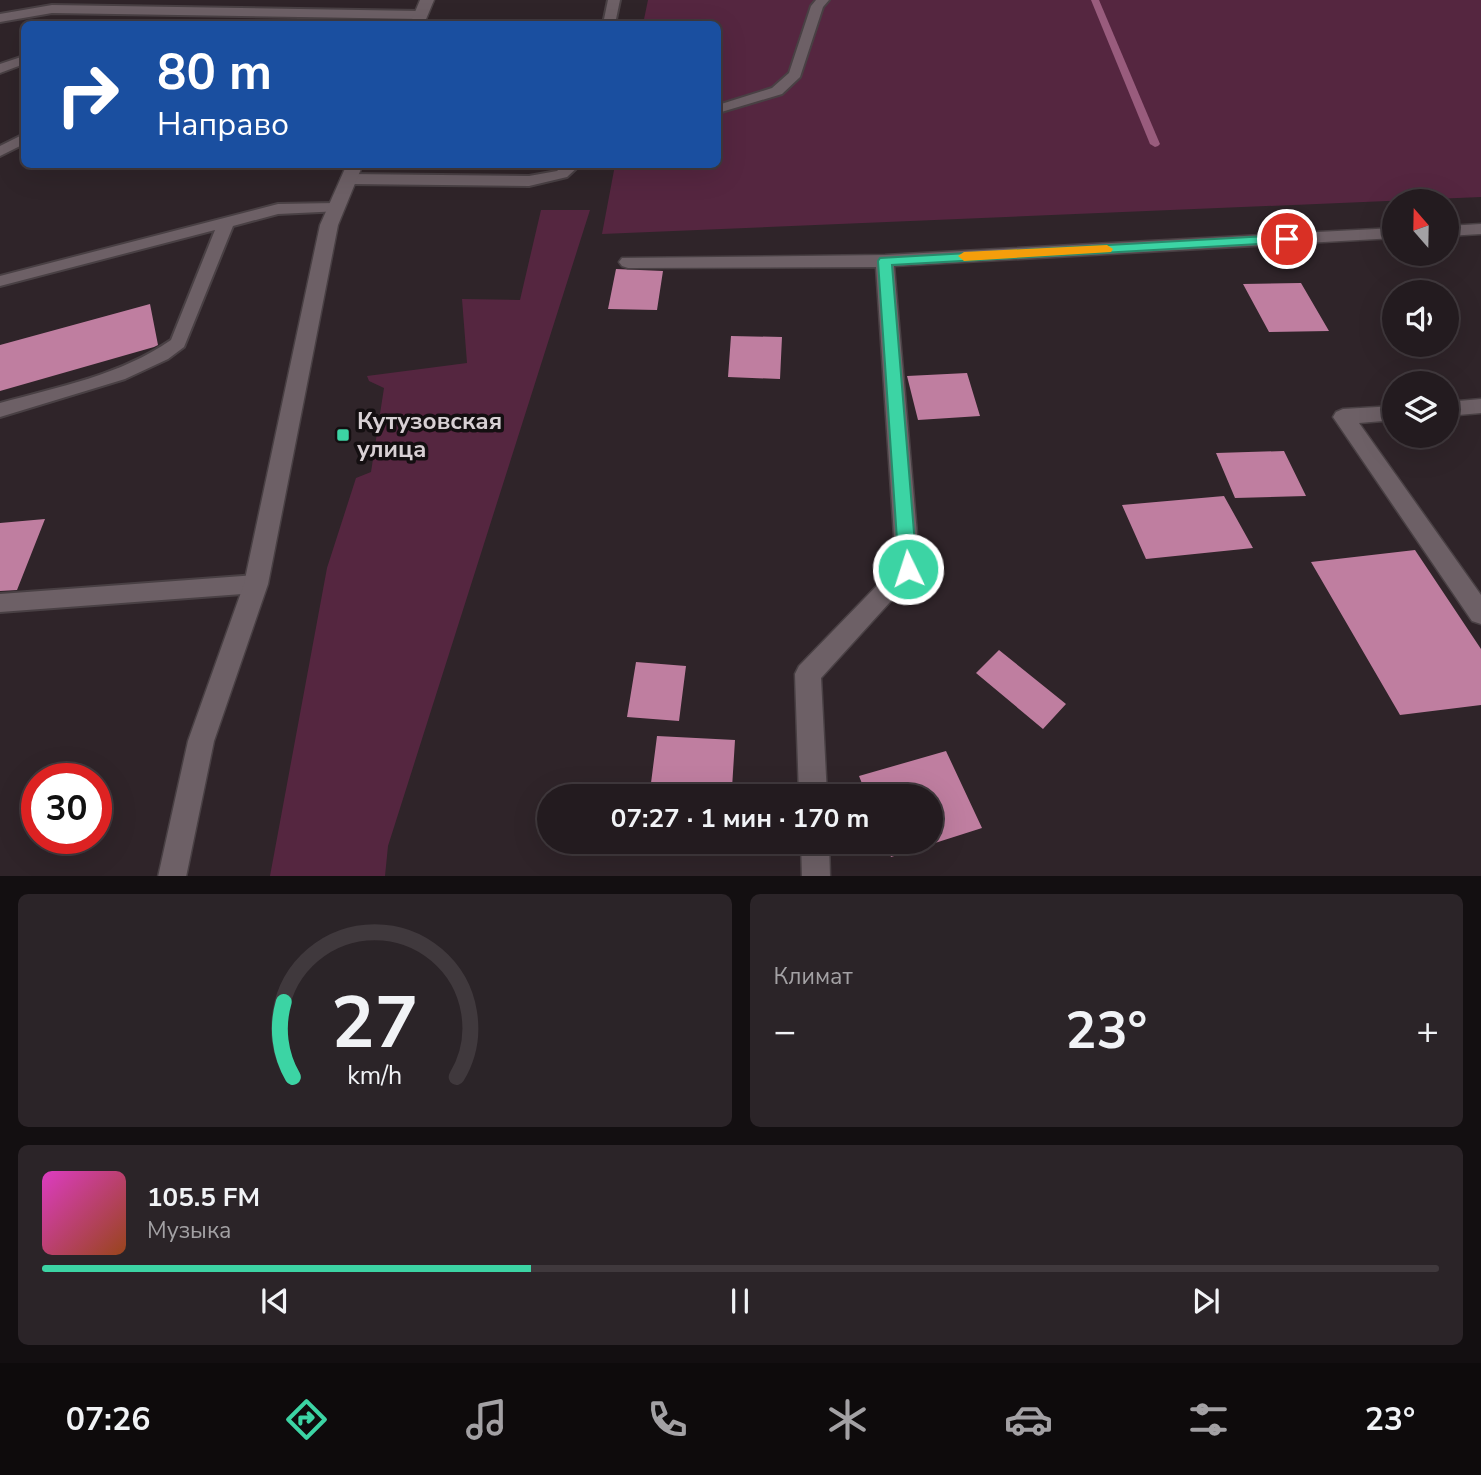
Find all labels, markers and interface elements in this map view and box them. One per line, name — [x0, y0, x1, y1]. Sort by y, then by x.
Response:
text: 80 m — [157, 39, 272, 106]
icon: right — [42, 49, 133, 140]
text: Направо — [157, 103, 289, 146]
north arrow — [1382, 189, 1460, 266]
map controls — [1382, 189, 1459, 448]
pin — [1257, 209, 1317, 269]
icon: arrive — [1268, 220, 1306, 258]
button: sound — [1382, 280, 1459, 357]
button: layers — [1382, 371, 1459, 448]
place label: Кутузовская улица — [357, 405, 502, 465]
marker: Кутузовская улица — [335, 427, 351, 443]
position arrow — [871, 532, 945, 606]
speed limit sign: 30 — [21, 763, 112, 854]
text: 07:27 · 1 мин · 170 m — [611, 801, 869, 836]
text: Климат — [774, 961, 853, 992]
text: 27 — [331, 973, 418, 1073]
text: 23° — [1065, 995, 1147, 1066]
text: − — [774, 1006, 796, 1057]
text: + — [1416, 1006, 1439, 1057]
text: km/h — [347, 1058, 402, 1092]
text: 105.5 FM — [147, 1180, 260, 1215]
text: Музыка — [147, 1215, 231, 1246]
icon: previous — [256, 1282, 294, 1320]
icon: pause — [721, 1282, 759, 1320]
icon: next — [1187, 1282, 1225, 1320]
icon: directions — [282, 1395, 331, 1444]
icon: music — [462, 1395, 511, 1444]
icon: phone — [643, 1395, 692, 1444]
icon: climate — [823, 1395, 872, 1444]
icon: car — [1004, 1395, 1053, 1444]
icon: filters — [1184, 1395, 1233, 1444]
text: 07:26 — [66, 1398, 150, 1441]
text: 23° — [1365, 1398, 1415, 1441]

